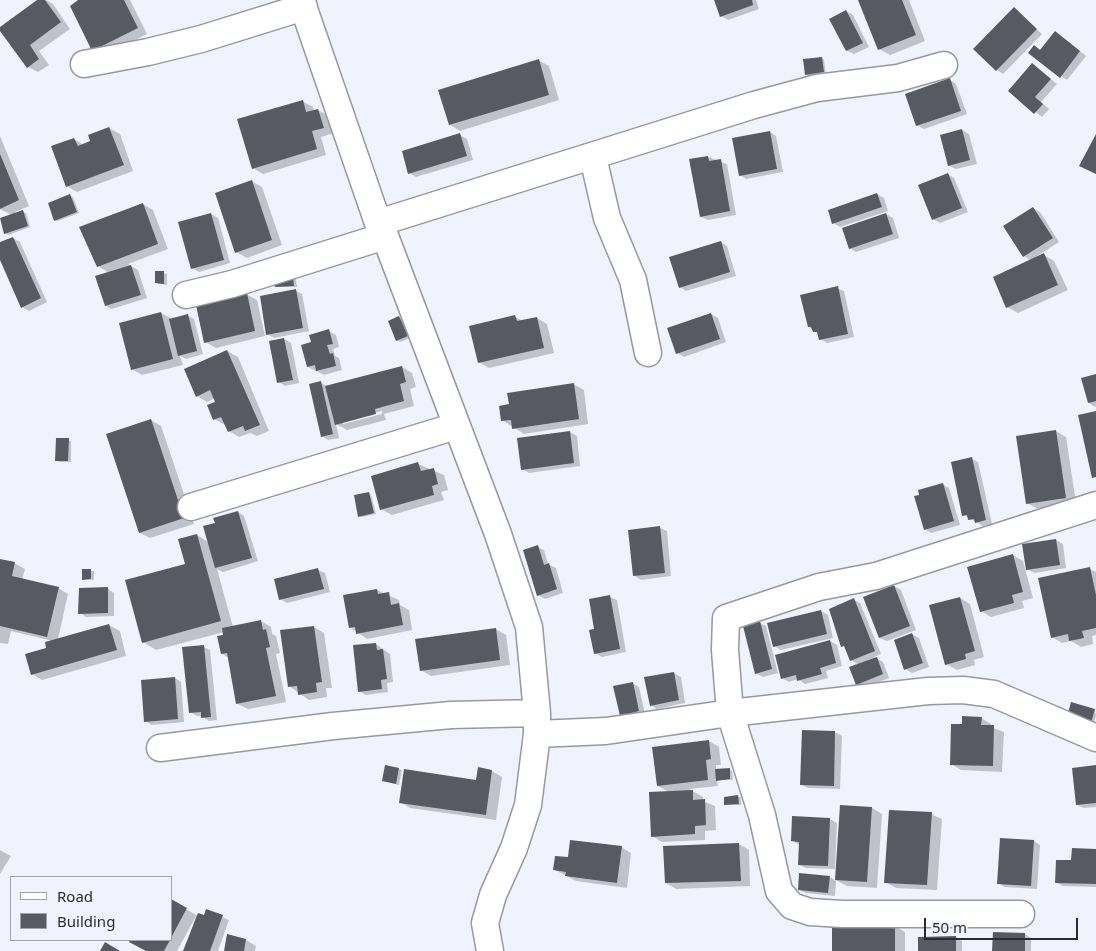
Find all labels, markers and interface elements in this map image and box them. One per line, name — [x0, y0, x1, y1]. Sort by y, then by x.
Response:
legend — [10, 876, 172, 941]
text: Road — [57, 886, 93, 906]
scale bar — [926, 908, 1080, 940]
text: Building — [57, 911, 115, 931]
text: 50 m — [932, 917, 967, 937]

